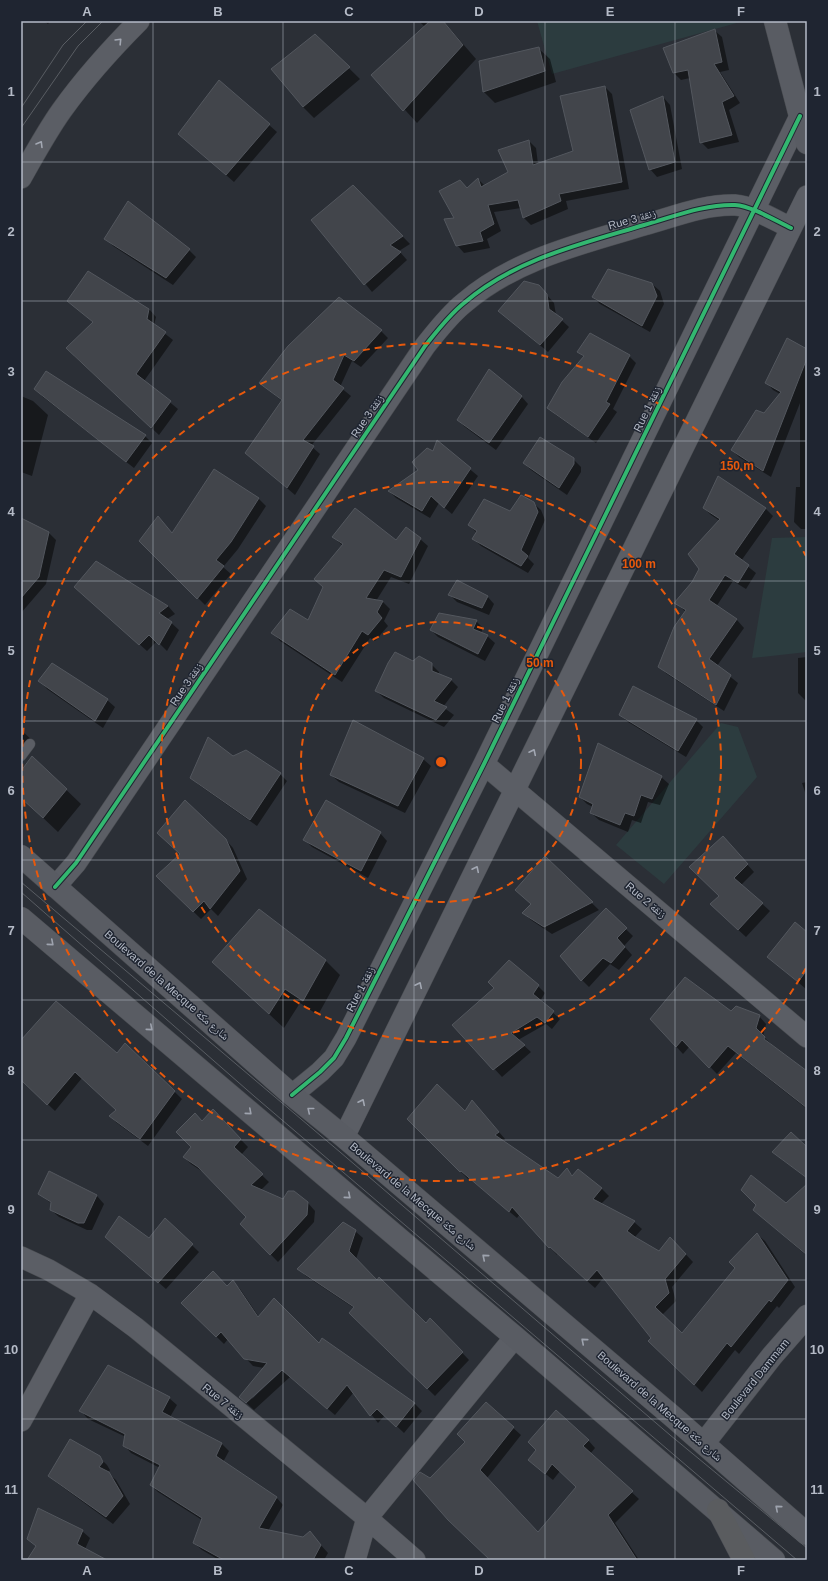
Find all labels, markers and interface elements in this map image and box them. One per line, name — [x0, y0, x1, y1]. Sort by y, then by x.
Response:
text: A — [82, 4, 92, 19]
text: B — [213, 4, 223, 19]
text: C — [344, 4, 354, 19]
text: D — [474, 4, 484, 19]
text: E — [606, 4, 615, 19]
text: F — [737, 4, 745, 19]
one-way arrow — [114, 38, 122, 46]
text: 1 — [7, 84, 15, 99]
text: 1 — [813, 84, 821, 99]
one-way arrow — [36, 141, 43, 148]
street label: Rue 3 زنقة — [607, 206, 657, 232]
text: 2 — [7, 224, 15, 239]
text: 2 — [813, 224, 821, 239]
text: 3 — [7, 364, 15, 379]
text: 3 — [813, 364, 821, 379]
street label: Rue 1 زنقة — [631, 384, 663, 434]
street label: Rue 3 زنقة — [348, 392, 386, 440]
text: 150 m — [720, 459, 754, 473]
text: 4 — [7, 504, 15, 519]
text: 4 — [813, 504, 821, 519]
text: 100 m — [622, 557, 656, 571]
text: 5 — [7, 643, 15, 658]
text: 5 — [813, 643, 821, 658]
text: 50 m — [526, 656, 554, 670]
street label: Rue 3 زنقة — [167, 660, 205, 708]
street label: Rue 1 زنقة — [489, 675, 521, 725]
one-way arrow — [528, 749, 536, 756]
centre of rings — [434, 755, 448, 769]
text: 6 — [7, 783, 15, 798]
text: 6 — [813, 783, 821, 798]
one-way arrow — [471, 865, 479, 873]
street label: Rue 2 زنقة — [623, 880, 669, 920]
text: 7 — [7, 923, 15, 938]
text: 7 — [813, 923, 821, 938]
street label: Boulevard de la Mecque شارع مكة — [102, 928, 232, 1043]
one-way arrow — [46, 939, 54, 946]
street label: Rue 1 زنقة — [344, 964, 376, 1014]
one-way arrow — [414, 982, 422, 990]
one-way arrow — [145, 1023, 152, 1030]
text: 8 — [7, 1063, 15, 1078]
text: 8 — [813, 1063, 821, 1078]
one-way arrow — [357, 1099, 364, 1106]
one-way arrow — [308, 1107, 315, 1114]
one-way arrow — [244, 1108, 251, 1115]
street label: Boulevard de la Mecque شارع مكة — [347, 1140, 478, 1253]
one-way arrow — [344, 1191, 351, 1198]
text: 9 — [7, 1202, 15, 1217]
text: 9 — [813, 1202, 821, 1217]
one-way arrow — [482, 1254, 489, 1261]
street label: Boulevard Dammam — [719, 1336, 791, 1422]
one-way arrow — [581, 1338, 588, 1345]
text: 10 — [4, 1342, 18, 1357]
text: 10 — [810, 1342, 824, 1357]
street label: Boulevard de la Mecque شارع مكة — [595, 1349, 725, 1464]
street label: Rue 7 زنقة — [200, 1381, 246, 1421]
text: 11 — [4, 1482, 18, 1497]
text: 11 — [810, 1482, 824, 1497]
one-way arrow — [775, 1506, 782, 1513]
text: A — [82, 1563, 92, 1578]
text: B — [213, 1563, 223, 1578]
text: C — [344, 1563, 354, 1578]
text: D — [474, 1563, 484, 1578]
text: E — [606, 1563, 615, 1578]
text: F — [737, 1563, 745, 1578]

